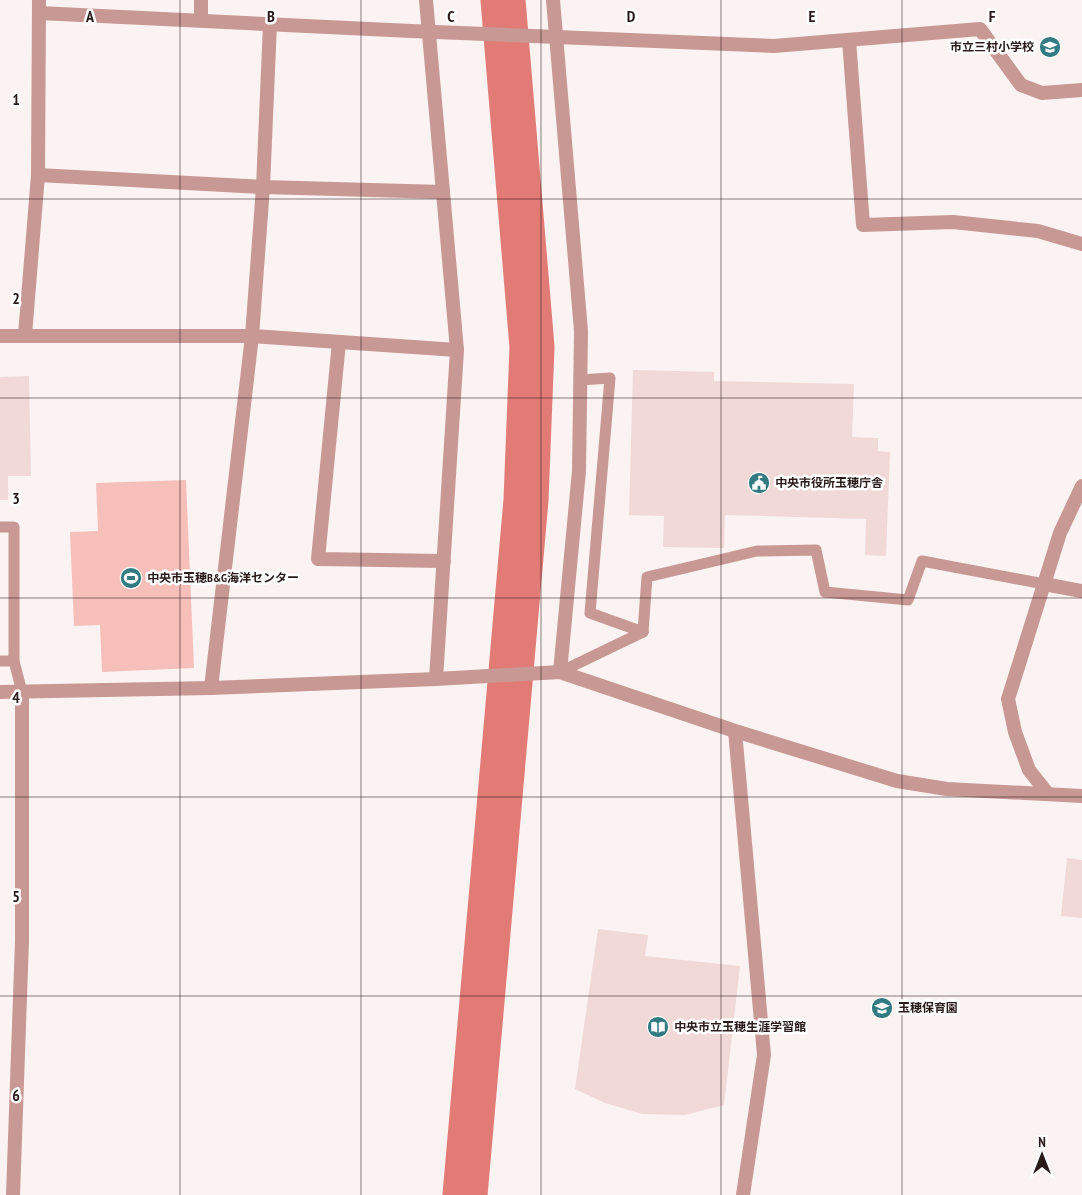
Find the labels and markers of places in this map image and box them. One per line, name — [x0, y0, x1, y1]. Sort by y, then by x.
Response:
school or university icon: 市立三村小学校 — [1038, 35, 1062, 59]
place label: 市立三村小学校 — [950, 39, 1034, 54]
public building icon: 中央市役所玉穂庁舎 — [747, 471, 771, 495]
place label: 中央市役所玉穂庁舎 — [775, 475, 883, 490]
sports icon: 中央市玉穂B&G海洋センター — [119, 566, 143, 590]
place label: 中央市玉穂B&G海洋センター — [147, 570, 299, 585]
school or university icon: 玉穂保育園 — [870, 996, 894, 1020]
place label: 玉穂保育園 — [898, 1000, 958, 1015]
library icon: 中央市立玉穂生涯学習館 — [646, 1015, 670, 1039]
place label: 中央市立玉穂生涯学習館 — [674, 1019, 806, 1034]

